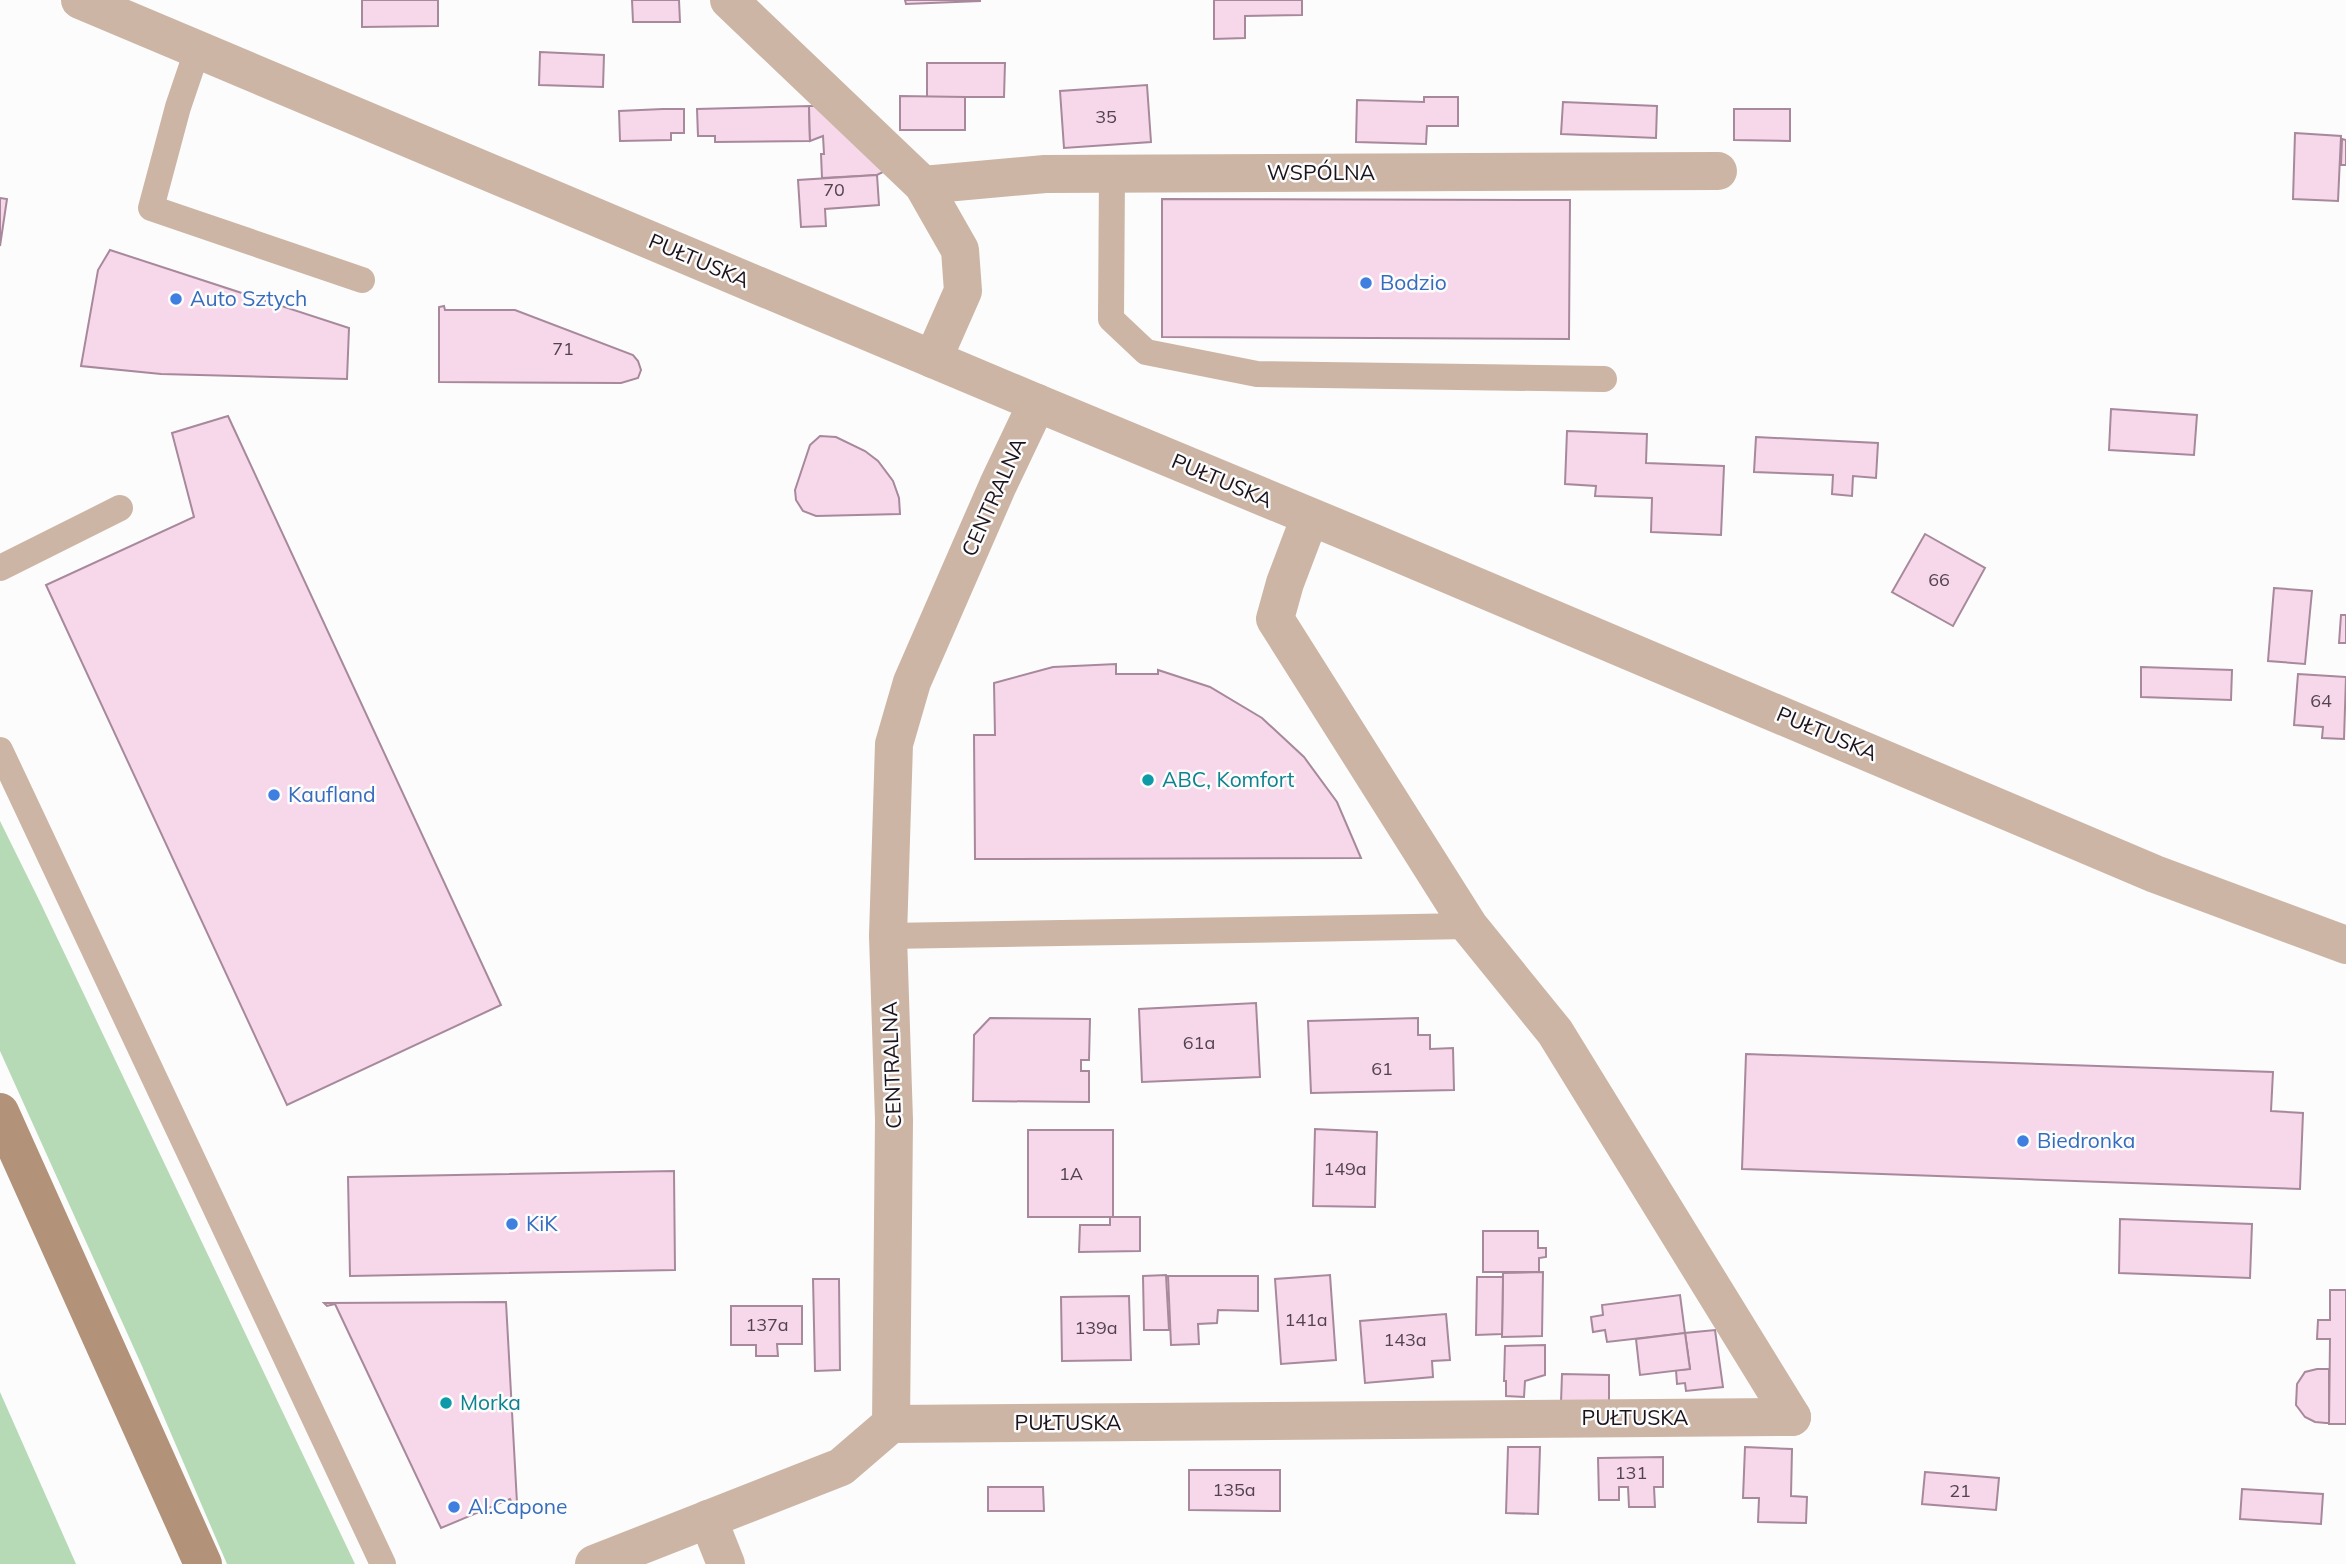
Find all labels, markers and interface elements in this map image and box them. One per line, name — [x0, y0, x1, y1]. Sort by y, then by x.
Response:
house number: 35 — [1095, 105, 1117, 128]
street label: WSPÓLNA — [1267, 159, 1376, 185]
house number: 70 — [823, 178, 845, 201]
street label: PUŁTUSKA — [645, 227, 754, 293]
place label: Bodzio — [1380, 269, 1447, 295]
marker: Bodzio — [1358, 275, 1374, 291]
place label: Auto Sztych — [190, 285, 307, 311]
marker: Auto Sztych — [168, 291, 184, 307]
house number: 71 — [552, 337, 574, 360]
street label: CENTRALNA — [955, 433, 1031, 560]
street label: PUŁTUSKA — [1168, 447, 1277, 513]
house number: 66 — [1928, 568, 1950, 591]
house number: 64 — [2310, 689, 2332, 712]
street label: PUŁTUSKA — [1773, 700, 1882, 766]
place label: ABC, Komfort — [1162, 766, 1294, 792]
marker: ABC, Komfort — [1140, 772, 1156, 788]
place label: Kaufland — [288, 781, 376, 807]
marker: Kaufland — [266, 787, 282, 803]
street label: CENTRALNA — [876, 1000, 906, 1129]
house number: 61a — [1183, 1031, 1215, 1054]
house number: 61 — [1371, 1057, 1393, 1080]
place label: Biedronka — [2037, 1127, 2135, 1153]
marker: Biedronka — [2015, 1133, 2031, 1149]
house number: 149a — [1323, 1157, 1367, 1180]
house number: 1A — [1059, 1162, 1083, 1185]
place label: KiK — [526, 1210, 558, 1236]
marker: KiK — [504, 1216, 520, 1232]
house number: 141a — [1284, 1308, 1328, 1331]
house number: 137a — [745, 1313, 789, 1336]
house number: 139a — [1074, 1316, 1118, 1339]
house number: 143a — [1383, 1328, 1427, 1351]
place label: Morka — [460, 1389, 521, 1415]
marker: Morka — [438, 1395, 454, 1411]
street label: PUŁTUSKA — [1581, 1404, 1689, 1430]
street label: PUŁTUSKA — [1014, 1409, 1122, 1435]
house number: 131 — [1615, 1461, 1647, 1484]
house number: 135a — [1212, 1478, 1256, 1501]
house number: 21 — [1949, 1479, 1971, 1502]
place label: Al.Capone — [468, 1493, 567, 1519]
marker: Al.Capone — [446, 1499, 462, 1515]

